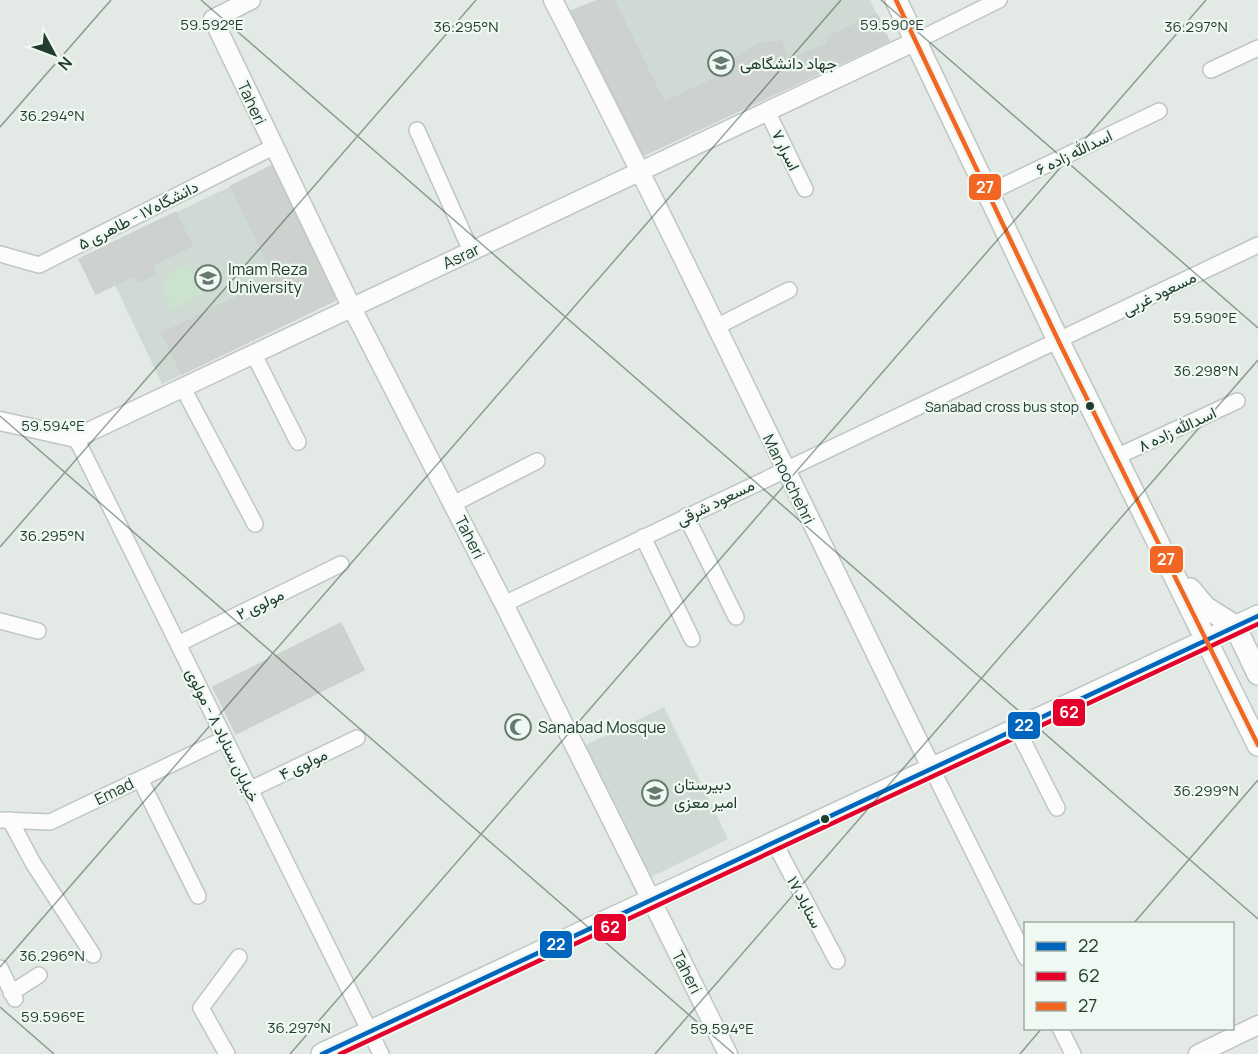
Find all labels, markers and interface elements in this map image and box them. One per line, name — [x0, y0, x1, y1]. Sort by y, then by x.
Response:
text: 59.592°E — [180, 14, 244, 35]
text: 59.590°E — [860, 14, 924, 35]
text: 36.295°N — [434, 16, 498, 37]
text: 36.297°N — [1164, 16, 1228, 37]
north arrow — [24, 24, 84, 84]
school or university icon: جهاد دانشگاهی — [706, 48, 736, 78]
text: N — [53, 52, 77, 75]
place label: جهاد دانشگاهی — [740, 52, 837, 74]
street label: Taheri — [232, 78, 272, 128]
text: 36.294°N — [19, 105, 85, 126]
street label: اسدالله زاده ۶ — [1032, 124, 1116, 180]
street label: اسرار ۷ — [767, 126, 805, 174]
line badge: 27 — [968, 173, 1002, 201]
street label: دانشگاه۱۷ - طاهری ۵ — [74, 175, 202, 255]
text: 27 — [976, 176, 994, 198]
street label: Asrar — [439, 238, 483, 274]
place label: Imam Reza University — [228, 258, 307, 298]
school or university icon: Imam Reza University — [193, 263, 223, 293]
street label: مسعود غربی — [1118, 266, 1200, 320]
text: 59.590°E — [1173, 307, 1237, 328]
text: 36.298°N — [1174, 360, 1239, 381]
place label: Sanabad cross bus stop — [925, 397, 1079, 416]
marker: Sanabad cross bus stop — [1084, 400, 1096, 412]
street label: اسدالله زاده ۸ — [1134, 401, 1220, 457]
text: 59.594°E — [21, 415, 85, 436]
street label: Manoochehri — [758, 430, 820, 528]
street label: مسعود شرقی — [672, 474, 758, 530]
street label: Taheri — [450, 512, 490, 562]
text: 36.295°N — [20, 525, 84, 546]
line badge: 27 — [1149, 545, 1184, 574]
text: 27 — [1157, 548, 1175, 570]
street label: مولوی ۲ — [233, 583, 287, 625]
street label: خیابان سناباد ۸ - مولوی — [181, 664, 265, 806]
line badge: 62 — [1052, 698, 1086, 727]
text: 62 — [1059, 701, 1079, 723]
line badge: 22 — [1007, 711, 1041, 740]
mosque icon: Sanabad Mosque — [503, 712, 533, 742]
text: 22 — [1014, 714, 1034, 736]
place label: Sanabad Mosque — [538, 716, 666, 738]
street label: مولوی ۴ — [275, 743, 331, 785]
street label: Emad — [91, 772, 137, 810]
place label: دبیرستان امیر معزی — [674, 773, 737, 813]
school or university icon: دبیرستان امیر معزی — [640, 778, 670, 808]
text: 36.299°N — [1173, 780, 1239, 801]
unlabelled marker — [819, 813, 831, 825]
street label: سناباد ۱۷ — [782, 872, 828, 932]
line badge: 62 — [593, 913, 627, 942]
text: 62 — [600, 916, 620, 938]
legend — [1024, 922, 1234, 1030]
line badge: 22 — [539, 930, 573, 959]
text: 22 — [546, 933, 566, 955]
text: 22 — [1078, 933, 1099, 957]
text: 36.296°N — [19, 945, 85, 966]
street label: Taheri — [667, 947, 707, 997]
text: 62 — [1078, 963, 1099, 987]
text: 27 — [1078, 993, 1097, 1017]
text: 59.596°E — [21, 1006, 85, 1027]
text: 36.297°N — [267, 1017, 331, 1038]
text: 59.594°E — [690, 1018, 754, 1039]

